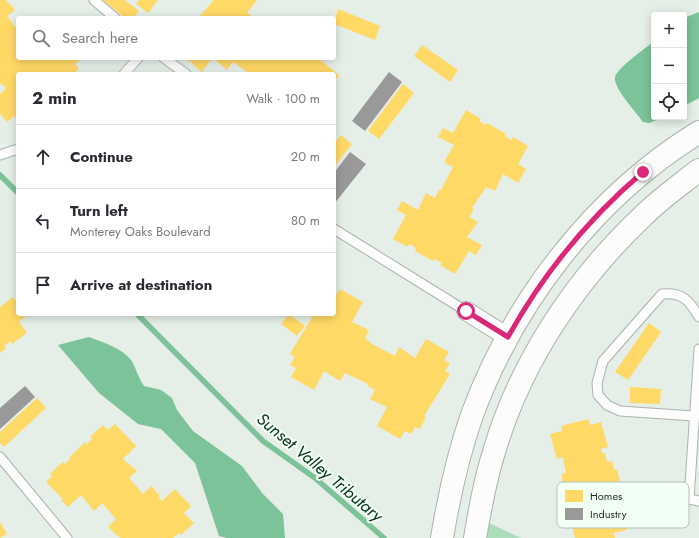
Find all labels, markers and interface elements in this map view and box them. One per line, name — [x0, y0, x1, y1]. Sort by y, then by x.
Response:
map controls — [651, 12, 687, 120]
button: + — [651, 12, 687, 48]
search box — [16, 16, 336, 60]
icon: search — [30, 27, 52, 49]
text: Search here — [62, 27, 138, 49]
button: − — [651, 48, 687, 84]
button: locate — [651, 84, 687, 120]
text: 2 min — [32, 86, 77, 110]
text: Walk · 100 m — [246, 89, 320, 108]
icon: ahead — [32, 146, 54, 168]
text: Continue — [70, 146, 133, 168]
text: 20 m — [291, 147, 320, 166]
route end — [634, 163, 652, 181]
text: Turn left — [70, 200, 128, 222]
icon: left — [32, 210, 54, 232]
text: 80 m — [291, 211, 320, 230]
text: Monterey Oaks Boulevard — [70, 222, 211, 241]
icon: arrive — [32, 274, 54, 296]
text: Arrive at destination — [70, 274, 212, 296]
route start — [457, 302, 475, 320]
water label: Sunset Valley Tributary — [252, 407, 390, 528]
legend — [557, 482, 689, 528]
text: Homes — [590, 488, 623, 504]
text: Industry — [590, 506, 627, 522]

